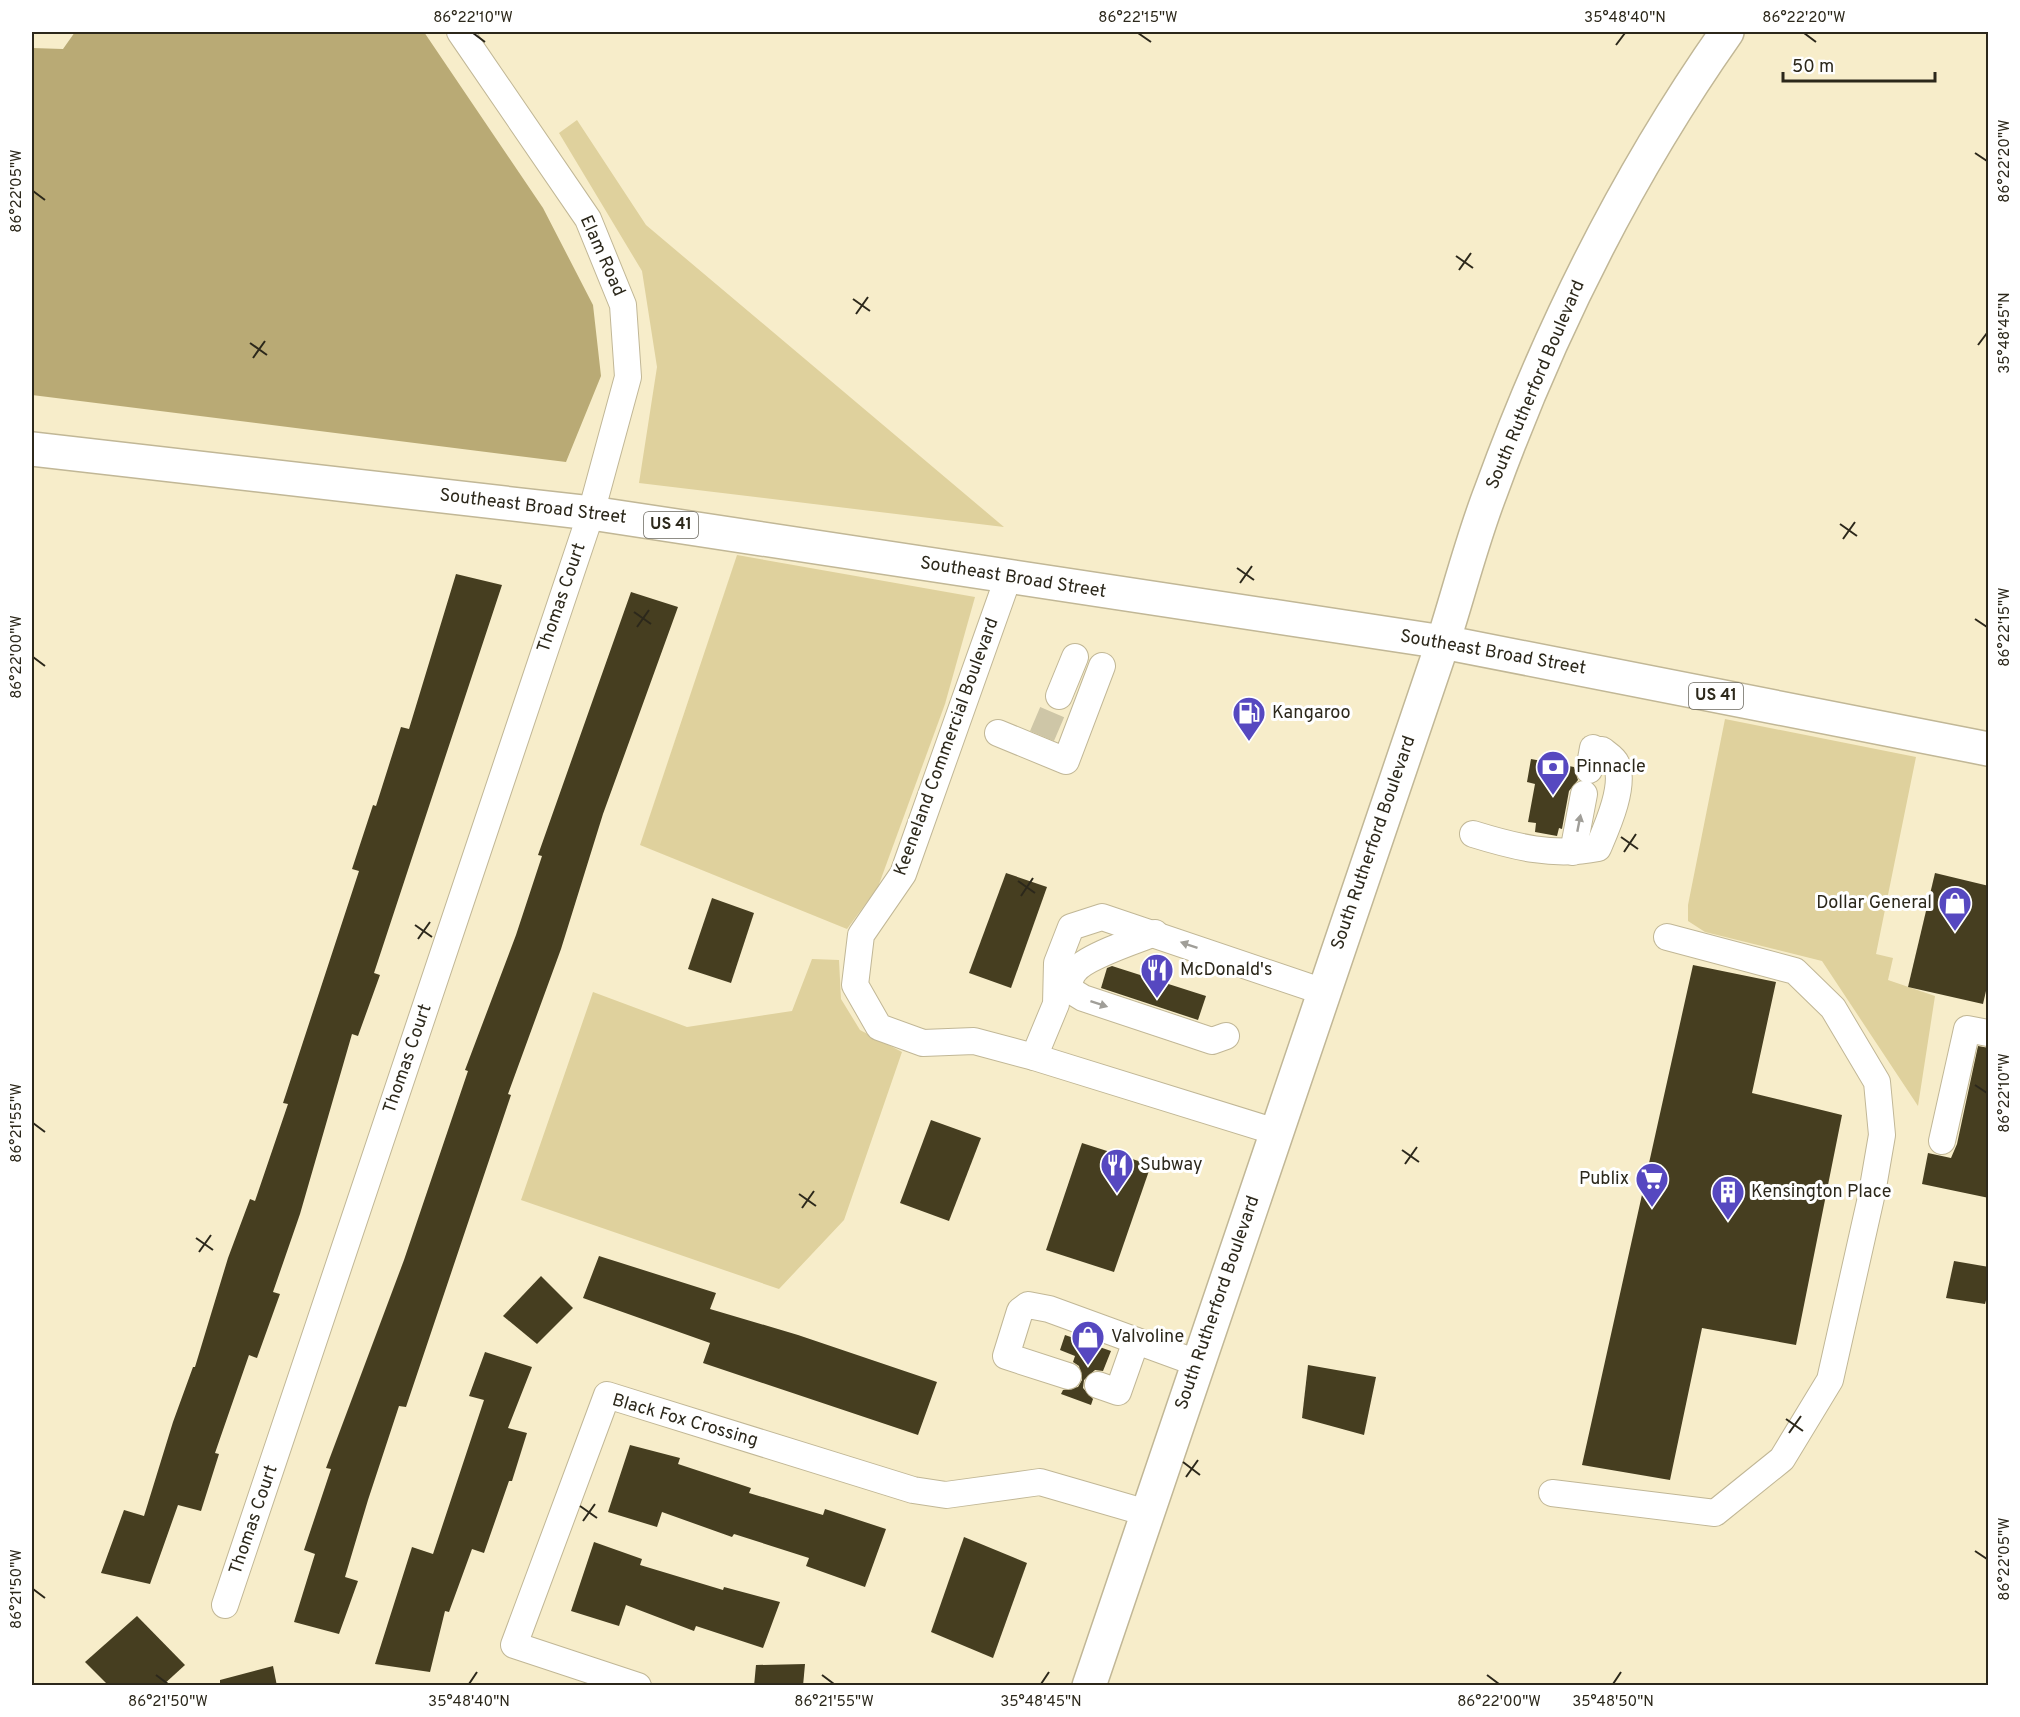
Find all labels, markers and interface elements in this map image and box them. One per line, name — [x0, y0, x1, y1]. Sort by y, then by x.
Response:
text: 86°22'10"W — [433, 9, 513, 28]
text: 86°22'15"W — [1098, 9, 1178, 28]
text: 35°48'40"N — [1584, 9, 1666, 28]
text: 86°22'20"W — [1762, 9, 1846, 28]
scale bar — [1783, 45, 1934, 83]
text: 50 m — [1792, 56, 1834, 79]
text: 86°22'20"W — [1996, 119, 2015, 203]
text: 86°22'05"W — [8, 149, 27, 233]
street label: Elam Road — [574, 212, 630, 300]
street label: South Rutherford Boulevard — [1481, 277, 1591, 493]
text: 35°48'45"N — [1996, 292, 2015, 374]
street label: Southeast Broad Street — [438, 484, 628, 530]
road number: US 41 — [644, 512, 698, 538]
street label: Thomas Court — [532, 540, 592, 656]
street label: Southeast Broad Street — [918, 552, 1108, 604]
text: 86°22'15"W — [1996, 587, 2015, 667]
text: 86°22'00"W — [8, 615, 27, 699]
street label: Keeneland Commercial Boulevard — [889, 615, 1005, 879]
street label: Southeast Broad Street — [1398, 625, 1588, 681]
road number: US 41 — [1689, 683, 1743, 709]
fuel station icon: Kangaroo — [1231, 695, 1267, 742]
place label: Kangaroo — [1272, 702, 1351, 725]
street label: South Rutherford Boulevard — [1327, 733, 1421, 953]
bank icon: Pinnacle — [1535, 749, 1571, 796]
place label: Pinnacle — [1576, 756, 1646, 779]
one-way arrow — [1575, 813, 1584, 832]
shop icon: Dollar General — [1937, 885, 1973, 932]
place label: Dollar General — [1816, 892, 1932, 915]
one-way arrow — [1180, 940, 1198, 949]
restaurant icon: McDonald's — [1139, 952, 1175, 999]
place label: McDonald's — [1180, 959, 1272, 982]
one-way arrow — [1090, 999, 1108, 1009]
street label: Thomas Court — [378, 1001, 438, 1117]
text: 86°22'10"W — [1996, 1053, 2015, 1133]
text: 86°21'55"W — [8, 1083, 27, 1163]
restaurant icon: Subway — [1099, 1147, 1135, 1194]
place label: Subway — [1140, 1154, 1203, 1177]
supermarket icon: Publix — [1634, 1161, 1670, 1208]
place label: Publix — [1579, 1168, 1629, 1191]
building icon: Kensington Place — [1710, 1174, 1746, 1221]
place label: Kensington Place — [1751, 1181, 1892, 1204]
street label: South Rutherford Boulevard — [1171, 1193, 1265, 1413]
shop icon: Valvoline — [1070, 1319, 1106, 1366]
place label: Valvoline — [1111, 1326, 1184, 1349]
street label: Black Fox Crossing — [609, 1389, 761, 1453]
street label: Thomas Court — [224, 1462, 284, 1578]
text: 86°22'05"W — [1996, 1517, 2015, 1601]
text: 86°21'50"W — [8, 1549, 27, 1629]
text: 86°21'50"W — [128, 1693, 208, 1712]
text: 35°48'40"N — [428, 1693, 510, 1712]
text: 86°21'55"W — [794, 1693, 874, 1712]
text: 35°48'45"N — [1000, 1693, 1082, 1712]
text: 86°22'00"W — [1457, 1693, 1541, 1712]
text: 35°48'50"N — [1572, 1693, 1654, 1712]

